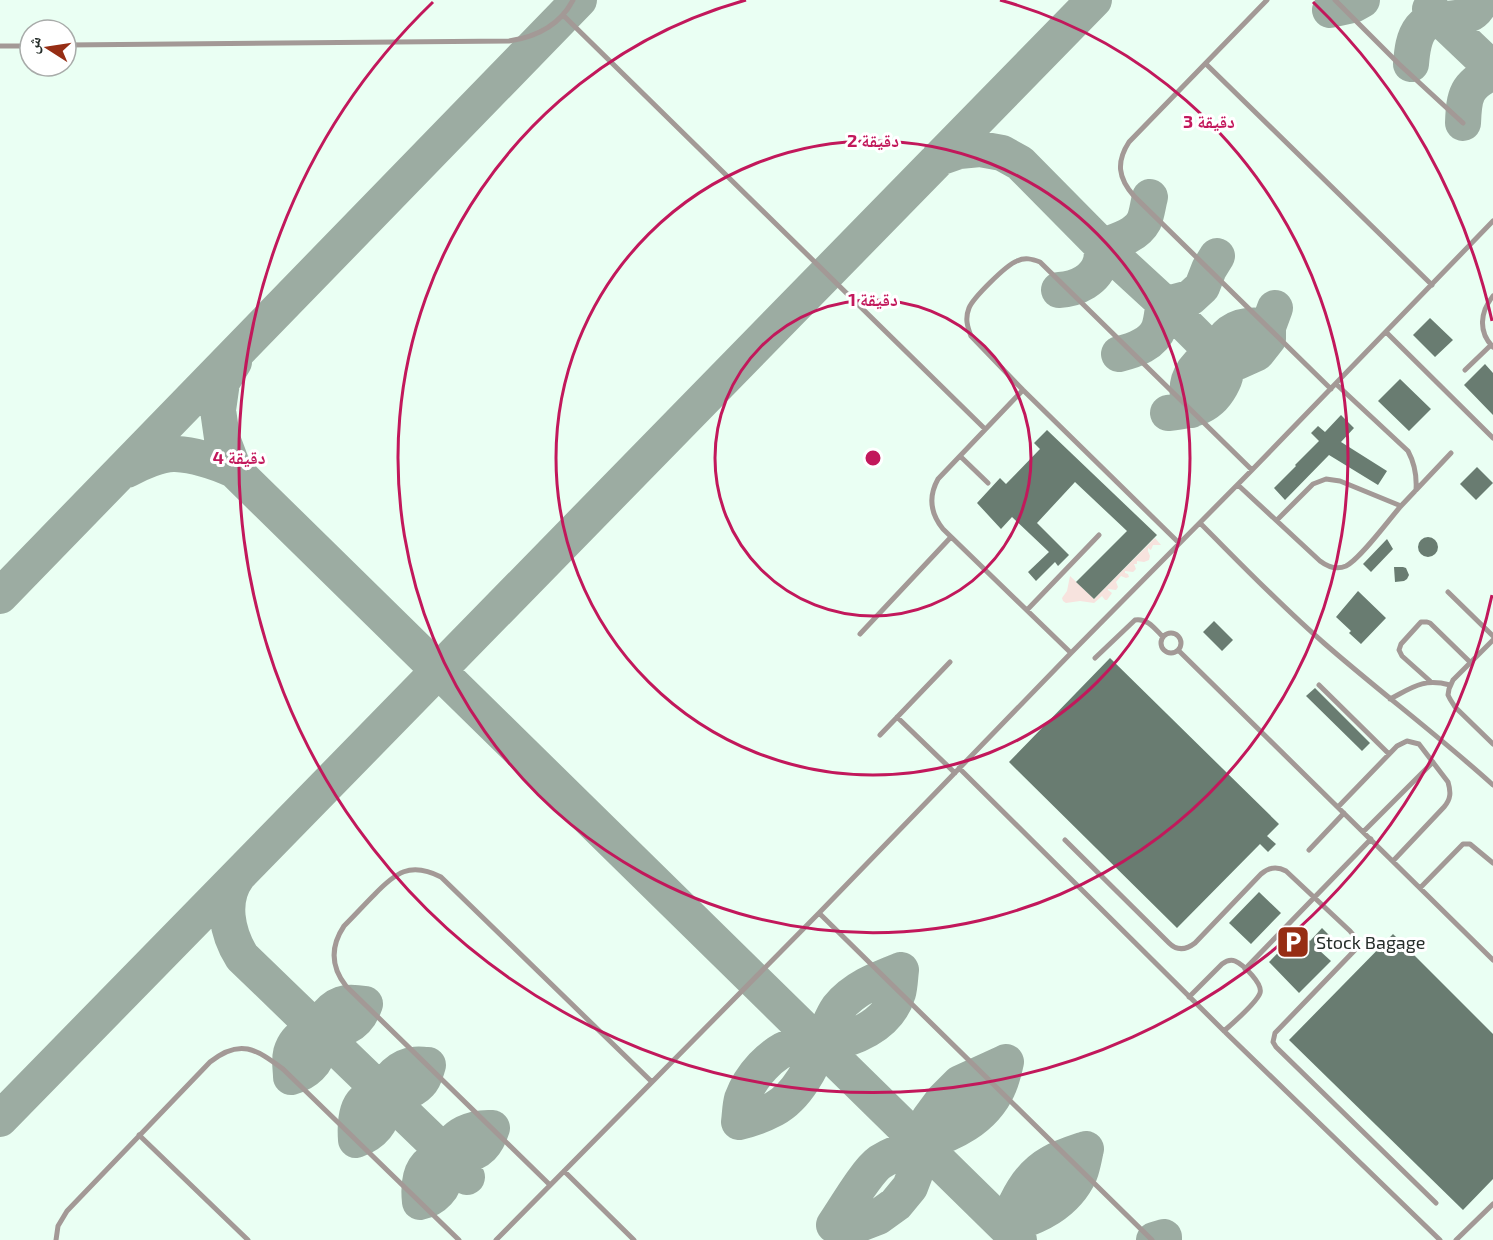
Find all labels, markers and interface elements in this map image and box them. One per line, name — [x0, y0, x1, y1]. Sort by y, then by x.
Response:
north arrow — [18, 18, 78, 78]
text: ش — [22, 34, 45, 55]
text: 3 دقيقة — [1183, 110, 1235, 132]
text: 2 دقيقة — [847, 129, 899, 151]
text: 1 دقيقة — [848, 288, 898, 310]
text: 4 دقيقة — [212, 446, 266, 468]
centre of rings — [863, 448, 883, 468]
parking icon: Stock Bagage — [1275, 924, 1311, 960]
place label: Stock Bagage — [1316, 931, 1425, 953]

